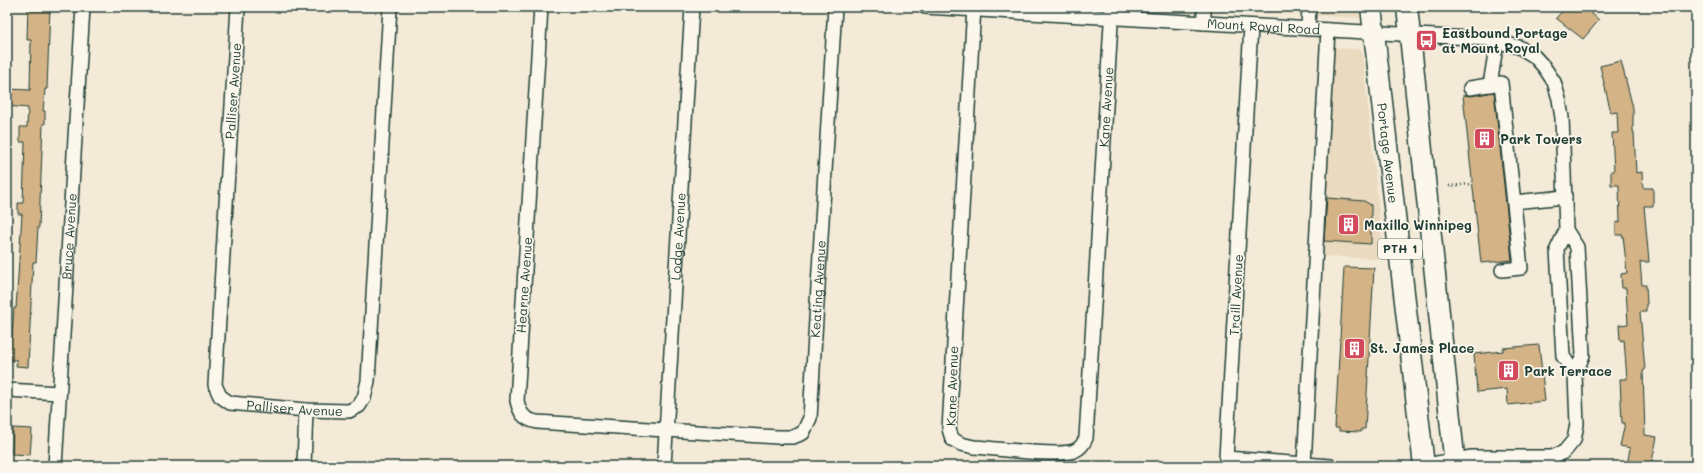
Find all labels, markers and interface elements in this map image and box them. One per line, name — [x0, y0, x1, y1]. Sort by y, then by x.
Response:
street label: Mount Royal Road — [1207, 14, 1320, 37]
place label: Eastbound Portage at Mount Royal — [1442, 24, 1568, 57]
bus stop icon: Eastbound Portage at Mount Royal — [1413, 27, 1439, 53]
street label: Palliser Avenue — [221, 42, 244, 140]
street label: Kane Avenue — [1095, 66, 1116, 148]
street label: Portage Avenue — [1374, 102, 1403, 204]
building icon: Park Towers — [1472, 126, 1498, 152]
place label: Park Towers — [1500, 130, 1582, 147]
street label: Lodge Avenue — [666, 192, 689, 281]
street label: Bruce Avenue — [57, 193, 80, 280]
building icon: Maxillo Winnipeg — [1335, 212, 1361, 238]
place label: Maxillo Winnipeg — [1364, 216, 1472, 233]
street label: Hearne Avenue — [512, 236, 535, 334]
road number: PTH 1 — [1378, 239, 1422, 259]
street label: Keating Avenue — [806, 240, 829, 338]
street label: Traill Avenue — [1225, 254, 1246, 336]
building icon: St. James Place — [1341, 335, 1367, 361]
place label: St. James Place — [1370, 339, 1475, 356]
street label: Kane Avenue — [942, 346, 961, 426]
building icon: Park Terrace — [1496, 358, 1522, 384]
place label: Park Terrace — [1524, 362, 1612, 379]
street label: Palliser Avenue — [246, 396, 343, 419]

